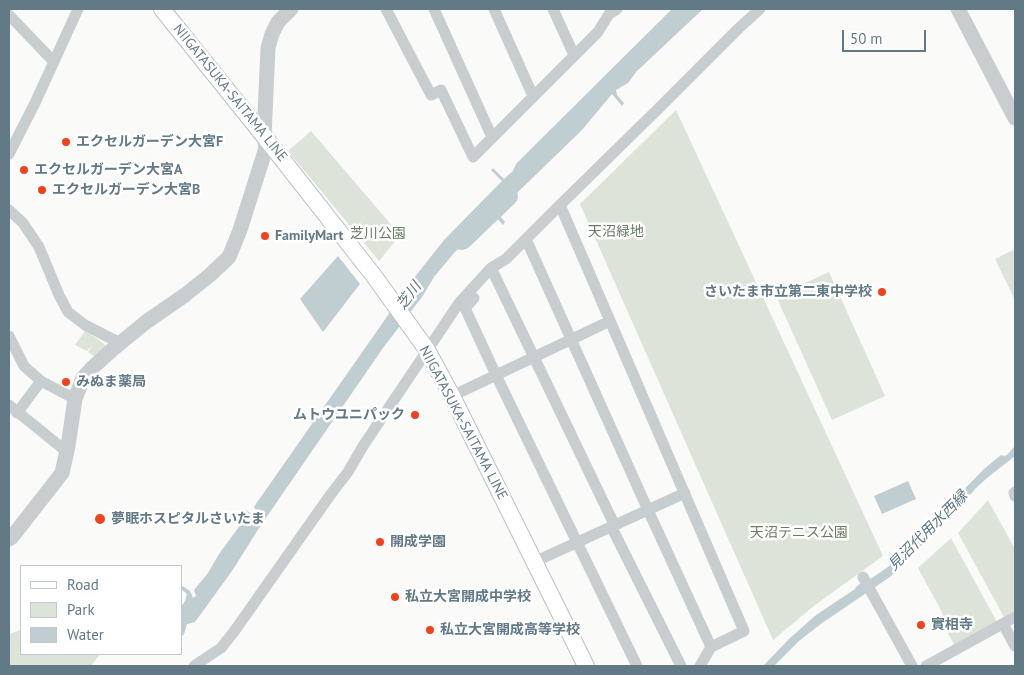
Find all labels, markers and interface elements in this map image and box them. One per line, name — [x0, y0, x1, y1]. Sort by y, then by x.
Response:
scale bar — [844, 20, 928, 52]
street label: NIIGATASUKA-SAITAMA LINE — [169, 21, 291, 165]
text: 50 m — [850, 29, 883, 48]
place label: エクセルガーデン大宮F — [76, 134, 223, 150]
marker: エクセルガーデン大宮F — [60, 136, 72, 148]
place label: エクセルガーデン大宮A — [34, 162, 182, 178]
marker: エクセルガーデン大宮A — [18, 164, 30, 176]
place label: エクセルガーデン大宮B — [52, 182, 200, 198]
marker: エクセルガーデン大宮B — [36, 184, 48, 196]
park label: 天沼緑地 — [588, 224, 644, 240]
park label: 芝川公園 — [350, 226, 406, 242]
place label: FamilyMart — [275, 228, 343, 244]
marker: FamilyMart — [259, 230, 271, 242]
water label: 芝川 — [393, 279, 425, 313]
place label: さいたま市立第二東中学校 — [704, 284, 872, 300]
marker: さいたま市立第二東中学校 — [876, 286, 888, 298]
street label: NIIGATASUKA-SAITAMA LINE — [415, 343, 511, 503]
place label: みぬま薬局 — [76, 374, 146, 390]
marker: みぬま薬局 — [60, 376, 72, 388]
place label: ムトウユニパック — [293, 407, 405, 423]
marker: ムトウユニパック — [409, 409, 421, 421]
water label: 見沼代用水西縁 — [885, 488, 971, 574]
place label: 夢眠ホスピタルさいたま — [111, 511, 265, 527]
marker: 夢眠ホスピタルさいたま — [93, 512, 107, 526]
park label: 天沼テニス公園 — [750, 525, 848, 541]
place label: 開成学園 — [390, 534, 446, 550]
marker: 開成学園 — [374, 536, 386, 548]
legend — [20, 565, 182, 655]
text: Road — [67, 575, 99, 594]
place label: 私立大宮開成中学校 — [405, 589, 531, 605]
marker: 私立大宮開成中学校 — [389, 591, 401, 603]
text: Park — [67, 600, 95, 619]
place label: 實相寺 — [931, 617, 973, 633]
marker: 實相寺 — [915, 619, 927, 631]
place label: 私立大宮開成高等学校 — [440, 622, 580, 638]
marker: 私立大宮開成高等学校 — [424, 624, 436, 636]
text: Water — [67, 625, 104, 644]

